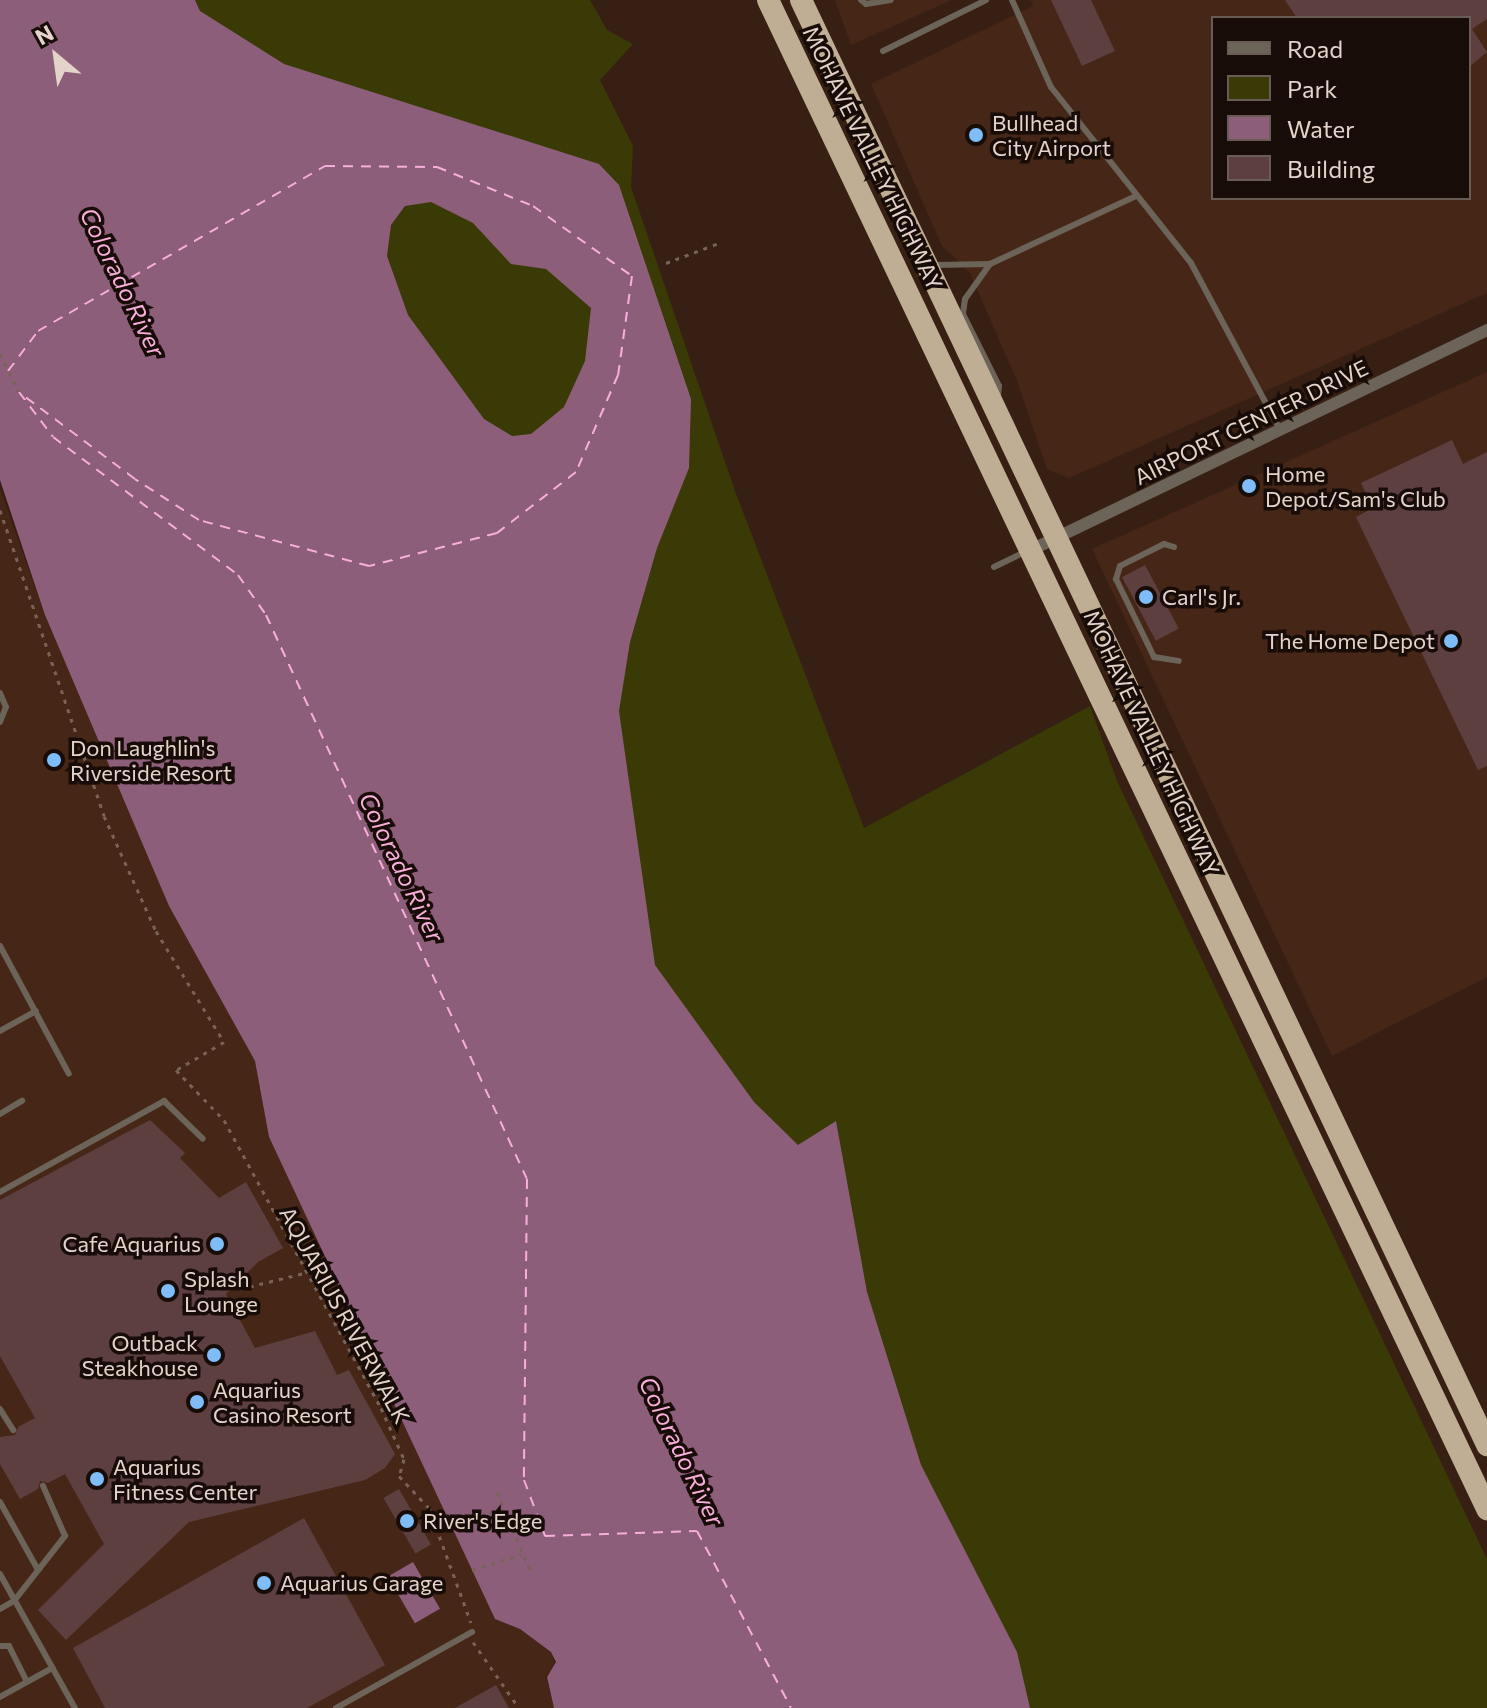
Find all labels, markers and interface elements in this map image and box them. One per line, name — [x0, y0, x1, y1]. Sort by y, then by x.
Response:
north arrow — [16, 16, 96, 96]
legend — [1211, 16, 1471, 200]
text: N — [30, 19, 58, 50]
street label: MOHAVE VALLEY HIGHWAY — [798, 22, 948, 294]
text: Road — [1287, 34, 1343, 63]
text: Park — [1287, 74, 1337, 103]
place label: Bullhead City Airport — [992, 109, 1111, 160]
text: Water — [1287, 114, 1355, 143]
marker: Bullhead City Airport — [967, 126, 985, 144]
text: Building — [1287, 154, 1375, 183]
water label: Colorado River — [74, 203, 172, 361]
street label: AIRPORT CENTER DRIVE — [1130, 354, 1372, 490]
place label: Home Depot/Sam's Club — [1265, 460, 1446, 512]
marker: Home Depot/Sam's Club — [1240, 477, 1258, 495]
place label: Carl's Jr. — [1162, 584, 1241, 610]
marker: Carl's Jr. — [1137, 588, 1155, 606]
street label: MOHAVE VALLEY HIGHWAY — [1079, 606, 1225, 880]
place label: The Home Depot — [1265, 628, 1435, 654]
marker: The Home Depot — [1442, 632, 1460, 650]
place label: Don Laughlin's Riverside Resort — [70, 734, 232, 786]
marker: Don Laughlin's Riverside Resort — [45, 751, 63, 769]
water label: Colorado River — [353, 788, 451, 946]
street label: AQUARIUS RIVERWALK — [274, 1202, 416, 1428]
place label: Cafe Aquarius — [62, 1231, 201, 1257]
marker: Cafe Aquarius — [208, 1235, 226, 1253]
place label: Splash Lounge — [184, 1265, 258, 1316]
marker: Splash Lounge — [159, 1282, 177, 1300]
place label: Outback Steakhouse — [82, 1329, 198, 1380]
marker: Outback Steakhouse — [205, 1346, 223, 1364]
water label: Colorado River — [633, 1372, 731, 1530]
place label: Aquarius Casino Resort — [213, 1376, 352, 1428]
marker: Aquarius Casino Resort — [188, 1393, 206, 1411]
place label: Aquarius Fitness Center — [113, 1453, 257, 1504]
marker: Aquarius Fitness Center — [88, 1470, 106, 1488]
place label: River's Edge — [423, 1508, 542, 1534]
marker: River's Edge — [398, 1512, 416, 1530]
place label: Aquarius Garage — [280, 1570, 443, 1596]
marker: Aquarius Garage — [255, 1574, 273, 1592]

